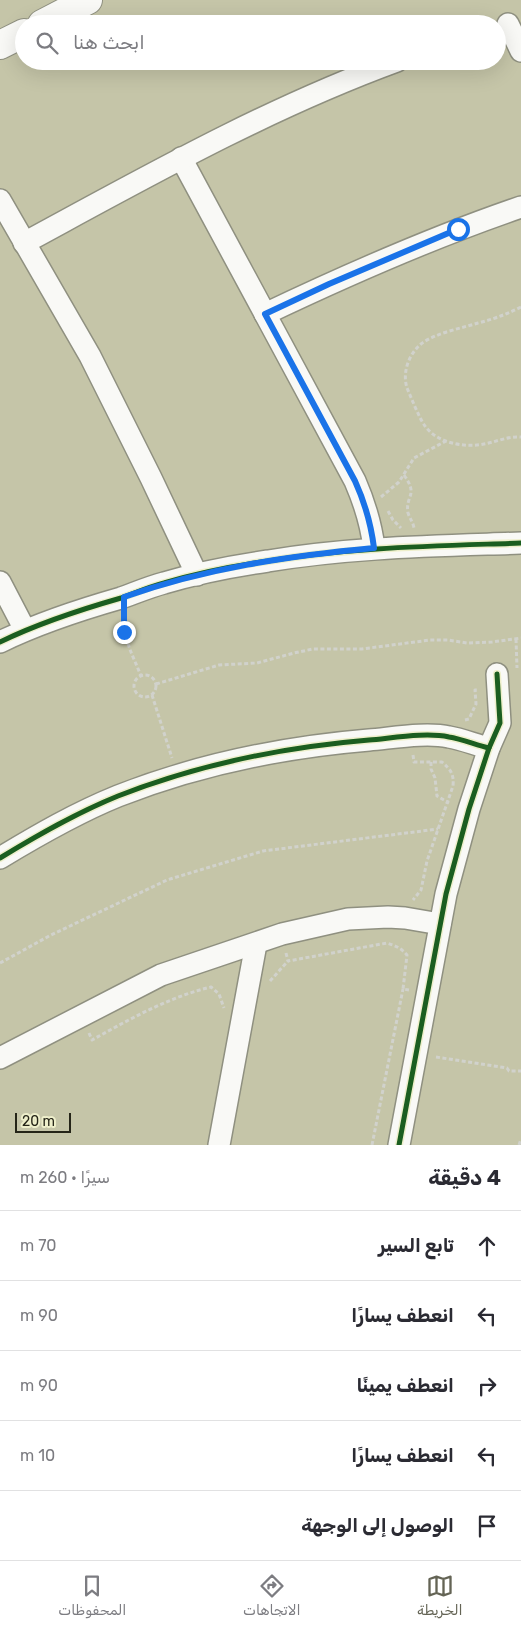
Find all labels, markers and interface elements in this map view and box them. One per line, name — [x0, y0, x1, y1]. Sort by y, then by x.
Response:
search box — [15, 15, 506, 70]
icon: search — [33, 29, 61, 57]
text: ابحث هنا — [73, 31, 145, 54]
route start — [447, 218, 470, 241]
route end — [113, 621, 136, 644]
scale bar — [15, 1110, 71, 1133]
text: 20 m — [22, 1113, 55, 1130]
text: 4 دقيقة — [428, 1165, 501, 1190]
text: سيرًا · 260 m — [20, 1168, 110, 1187]
icon: ahead — [473, 1232, 501, 1260]
text: تابع السير — [378, 1234, 454, 1257]
text: 70 m — [20, 1236, 57, 1255]
icon: left — [473, 1302, 501, 1330]
text: انعطف يسارًا — [351, 1304, 454, 1327]
text: 90 m — [20, 1306, 58, 1325]
icon: right — [473, 1372, 501, 1400]
text: انعطف يمينًا — [357, 1374, 454, 1397]
text: 90 m — [20, 1376, 58, 1395]
icon: left — [473, 1442, 501, 1470]
text: انعطف يسارًا — [351, 1444, 454, 1467]
text: 10 m — [20, 1446, 55, 1465]
icon: arrive — [473, 1512, 501, 1540]
text: الوصول إلى الوجهة — [301, 1514, 454, 1537]
tab: المحفوظات — [58, 1572, 126, 1619]
tab: الاتجاهات — [243, 1572, 300, 1619]
tab: الخريطة — [417, 1572, 463, 1619]

